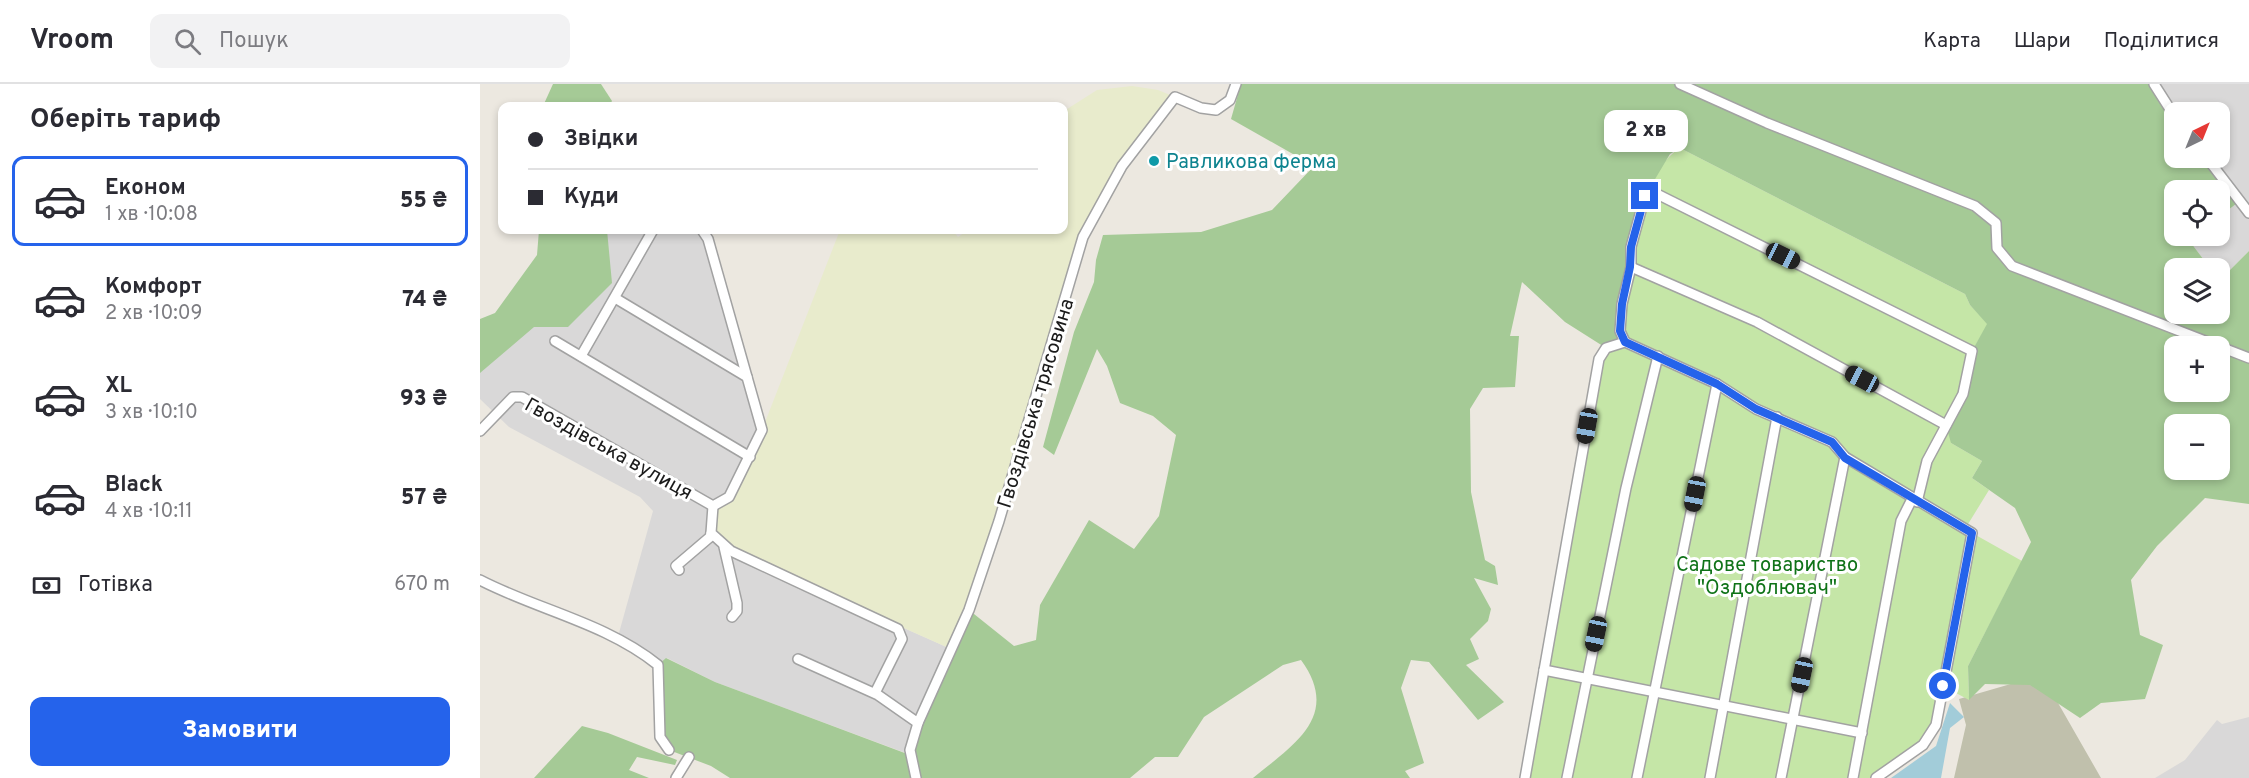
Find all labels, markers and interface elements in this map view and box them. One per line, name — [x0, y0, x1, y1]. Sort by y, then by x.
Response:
search box — [150, 14, 570, 68]
text: Vroom — [30, 23, 114, 59]
icon: search — [171, 25, 204, 58]
text: Пошук — [219, 28, 289, 55]
text: Карта — [1923, 28, 1981, 55]
text: Шари — [2014, 28, 2071, 55]
text: Поділитися — [2104, 28, 2219, 55]
north arrow — [2164, 102, 2230, 168]
map controls — [2164, 102, 2230, 480]
text: Оберіть тариф — [30, 103, 221, 137]
callout: 2 хв — [1603, 109, 1687, 151]
text: 2 хв — [1625, 118, 1667, 144]
text: Звідки — [564, 126, 638, 153]
place label: Равликова ферма — [1166, 150, 1336, 176]
marker: Равликова ферма — [1147, 154, 1161, 168]
icon: car — [33, 174, 87, 228]
text: Економ — [105, 175, 186, 202]
button: locate — [2164, 180, 2230, 246]
route end — [1631, 182, 1658, 209]
text: Куди — [564, 184, 619, 211]
text: 55 ₴ — [400, 188, 447, 215]
text: 1 хв · 10:08 — [105, 202, 198, 228]
car — [1763, 240, 1803, 272]
button: layers — [2164, 258, 2230, 324]
icon: car — [33, 273, 87, 327]
text: Комфорт — [105, 274, 202, 301]
text: 74 ₴ — [402, 287, 447, 314]
street label: Гвоздівська трясовина — [993, 296, 1081, 512]
text: 2 хв · 10:09 — [105, 301, 203, 327]
button: + — [2164, 336, 2230, 402]
car — [1842, 363, 1882, 395]
icon: car — [33, 372, 87, 426]
text: XL — [105, 373, 132, 400]
text: 93 ₴ — [400, 386, 447, 413]
street label: Гвоздівська вулиця — [519, 393, 697, 507]
text: 3 хв · 10:10 — [105, 400, 198, 426]
car — [1575, 407, 1599, 445]
button: − — [2164, 414, 2230, 480]
icon: car — [33, 471, 87, 525]
text: Black — [105, 472, 163, 499]
car — [1683, 475, 1707, 513]
text: 57 ₴ — [401, 485, 447, 512]
text: 4 хв · 10:11 — [105, 499, 193, 525]
park label: Садове товариство "Оздоблювач" — [1676, 553, 1858, 602]
icon: cash — [30, 569, 63, 602]
text: Готівка — [78, 572, 153, 599]
text: 670 m — [394, 572, 450, 598]
car — [1583, 615, 1609, 653]
car — [1789, 656, 1815, 694]
route start — [1929, 672, 1956, 699]
button: Замовити — [30, 697, 450, 766]

